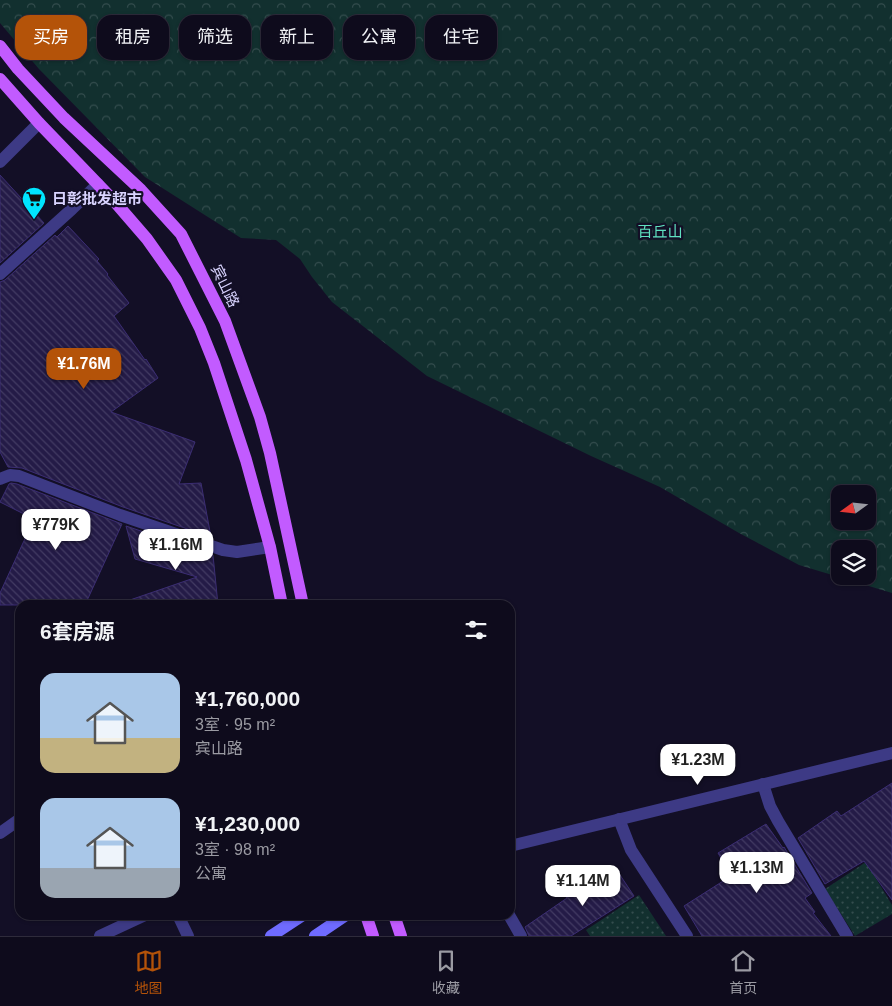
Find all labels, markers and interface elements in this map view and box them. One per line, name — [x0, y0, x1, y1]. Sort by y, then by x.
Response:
chip: 买房 — [15, 15, 87, 60]
chip: 租房 — [97, 15, 169, 60]
chip: 筛选 — [179, 15, 251, 60]
chip: 新上 — [261, 15, 333, 60]
chip: 公寓 — [343, 15, 415, 60]
chip: 住宅 — [425, 15, 497, 60]
supermarket icon: 日彰批发超市 — [21, 186, 47, 220]
place label: 日彰批发超市 — [52, 190, 142, 207]
park label: 百丘山 — [637, 223, 683, 240]
street label: 宾山路 — [208, 262, 243, 310]
pin: ¥1.76M — [43, 348, 125, 390]
text: ¥1.76M — [57, 355, 111, 372]
north arrow — [831, 485, 876, 530]
map controls — [831, 485, 876, 585]
pin: ¥779K — [21, 508, 91, 551]
text: ¥779K — [32, 516, 80, 533]
pin: ¥1.16M — [135, 528, 217, 571]
text: ¥1.16M — [149, 536, 203, 553]
button: layers — [831, 540, 876, 585]
icon: filters — [462, 616, 490, 644]
text: 6套房源 — [40, 620, 115, 643]
text: ¥1,760,000 — [195, 687, 300, 710]
icon: home — [80, 693, 140, 753]
text: 3室 · 95 m² — [195, 716, 275, 733]
text: 宾山路 — [195, 740, 243, 757]
pin: ¥1.23M — [657, 744, 739, 786]
text: ¥1.23M — [671, 751, 725, 768]
text: ¥1,230,000 — [195, 812, 300, 835]
icon: home — [80, 818, 140, 878]
text: 3室 · 98 m² — [195, 841, 275, 858]
pin: ¥1.13M — [716, 852, 798, 894]
text: ¥1.13M — [730, 859, 784, 876]
pin: ¥1.14M — [542, 864, 624, 907]
text: 公寓 — [195, 865, 227, 882]
text: ¥1.14M — [556, 872, 610, 889]
tab: 地图 — [135, 947, 163, 997]
tab: 收藏 — [432, 947, 460, 997]
tab: 首页 — [729, 947, 757, 997]

